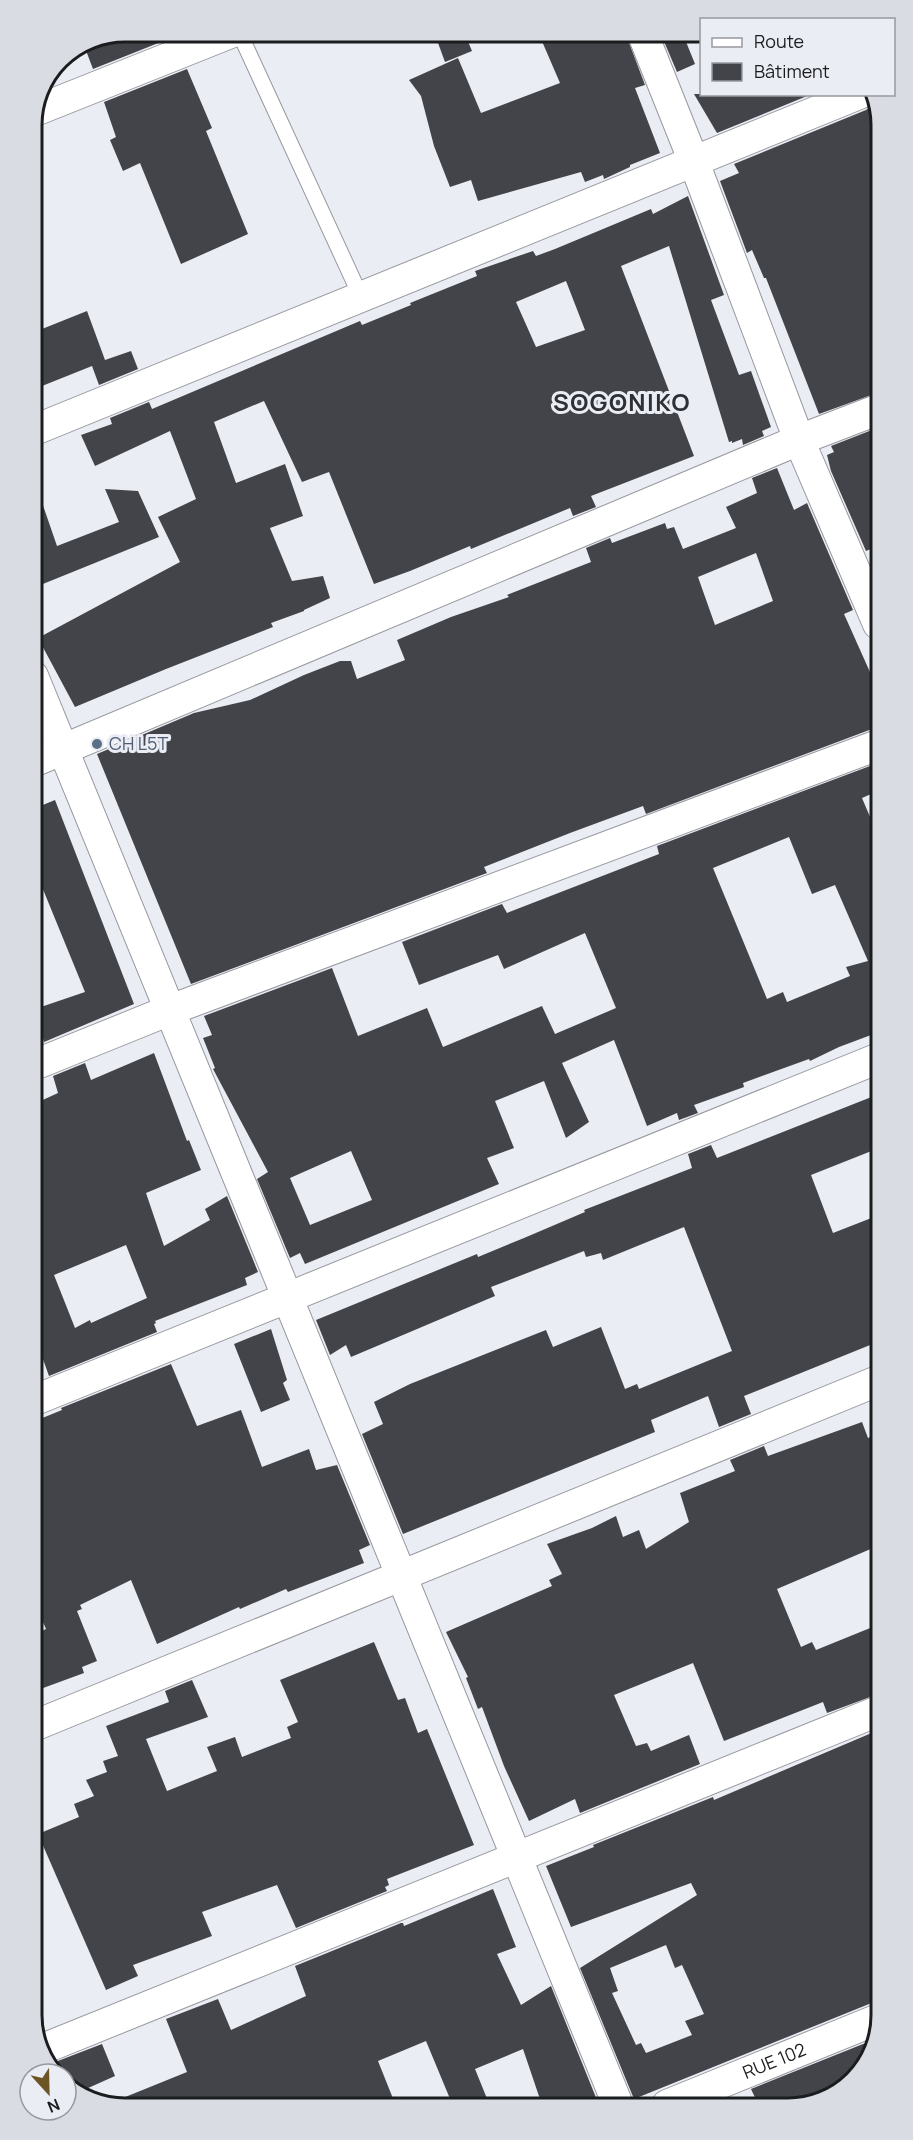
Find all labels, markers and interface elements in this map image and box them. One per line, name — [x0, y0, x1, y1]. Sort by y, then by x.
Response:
legend — [700, 18, 895, 96]
text: Route — [754, 29, 804, 53]
text: Bâtiment — [754, 59, 830, 83]
district label: SOGONIKO — [553, 385, 691, 418]
place label: CH L5T — [109, 731, 168, 755]
marker: CH L5T — [90, 737, 104, 751]
street label: RUE 102 — [739, 2037, 809, 2084]
north arrow — [18, 2062, 78, 2122]
text: N — [44, 2094, 63, 2118]

